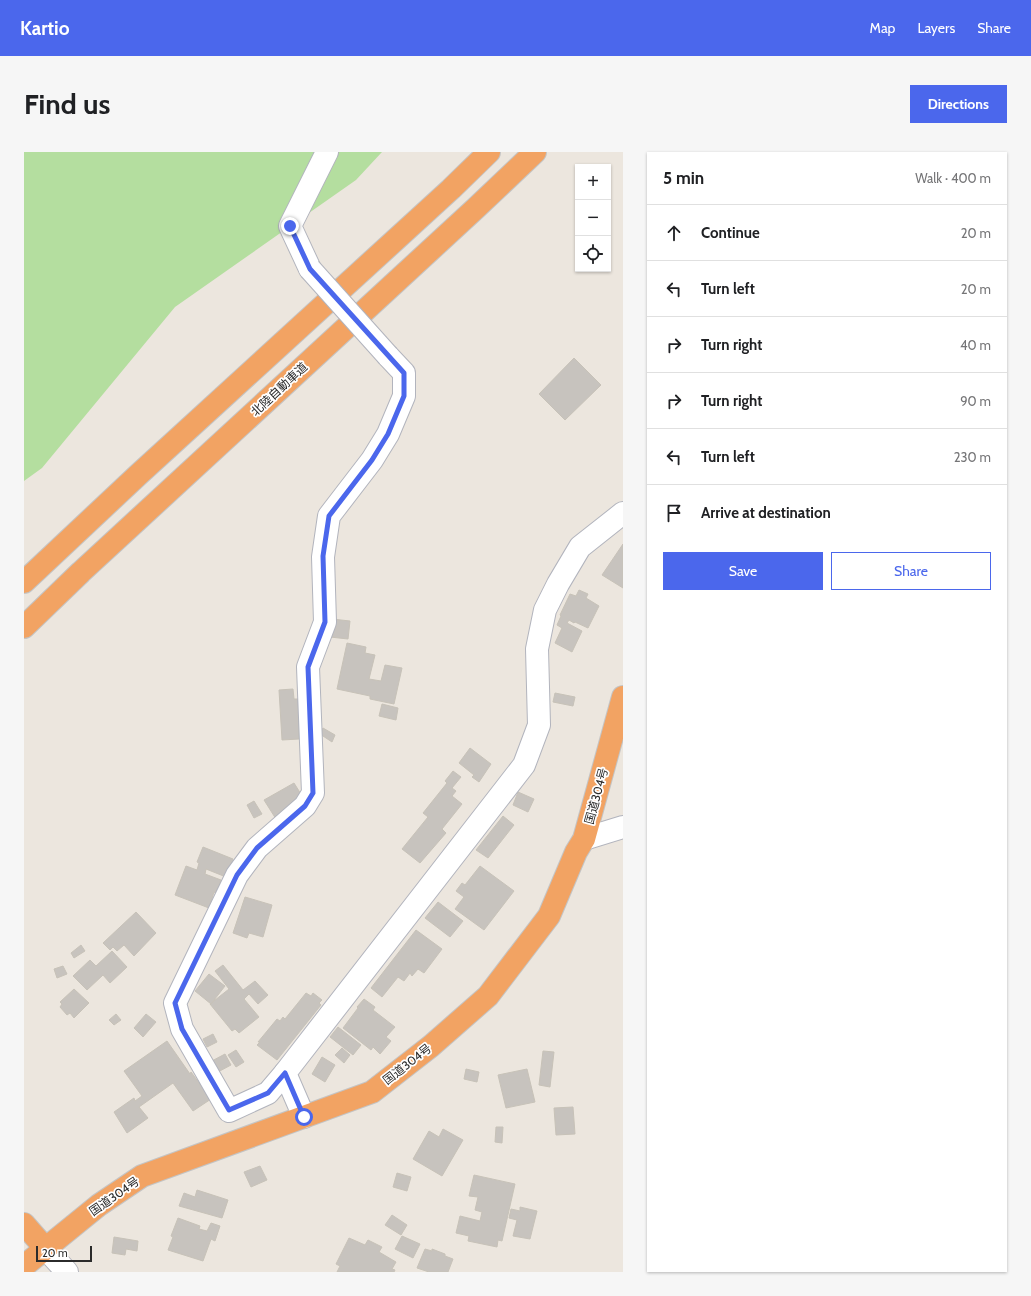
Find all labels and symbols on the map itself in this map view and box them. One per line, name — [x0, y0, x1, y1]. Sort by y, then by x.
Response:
route end — [281, 217, 299, 235]
street label: 北陸自動車道 — [248, 359, 310, 419]
street label: 国道304号 — [581, 766, 611, 826]
street label: 国道304号 — [380, 1040, 434, 1088]
route start — [295, 1108, 313, 1126]
street label: 国道304号 — [86, 1173, 142, 1219]
scale bar — [36, 1244, 92, 1263]

